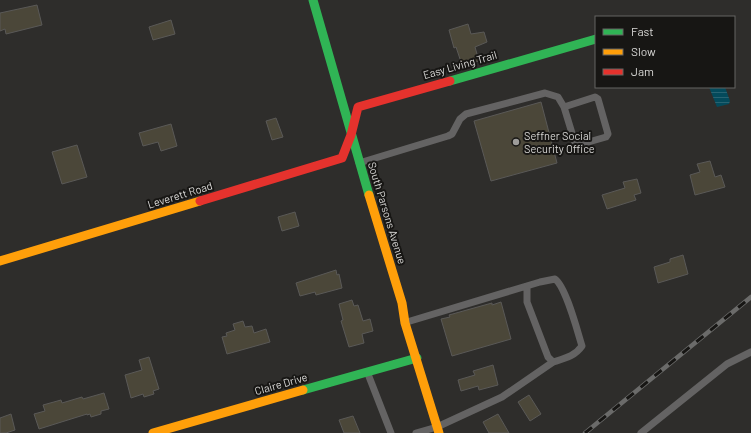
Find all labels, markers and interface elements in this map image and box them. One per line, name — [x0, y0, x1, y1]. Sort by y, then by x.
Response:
legend — [595, 16, 735, 88]
text: Fast — [631, 24, 654, 38]
text: Slow — [631, 44, 656, 58]
street label: Easy Living Trail — [421, 48, 498, 81]
text: Jam — [631, 64, 654, 78]
place label: Seffner Social Security Office — [524, 129, 595, 155]
marker: Seffner Social Security Office — [511, 137, 521, 147]
street label: South Parsons Avenue — [366, 160, 409, 266]
street label: Leverett Road — [146, 178, 214, 211]
street label: Claire Drive — [253, 370, 309, 397]

